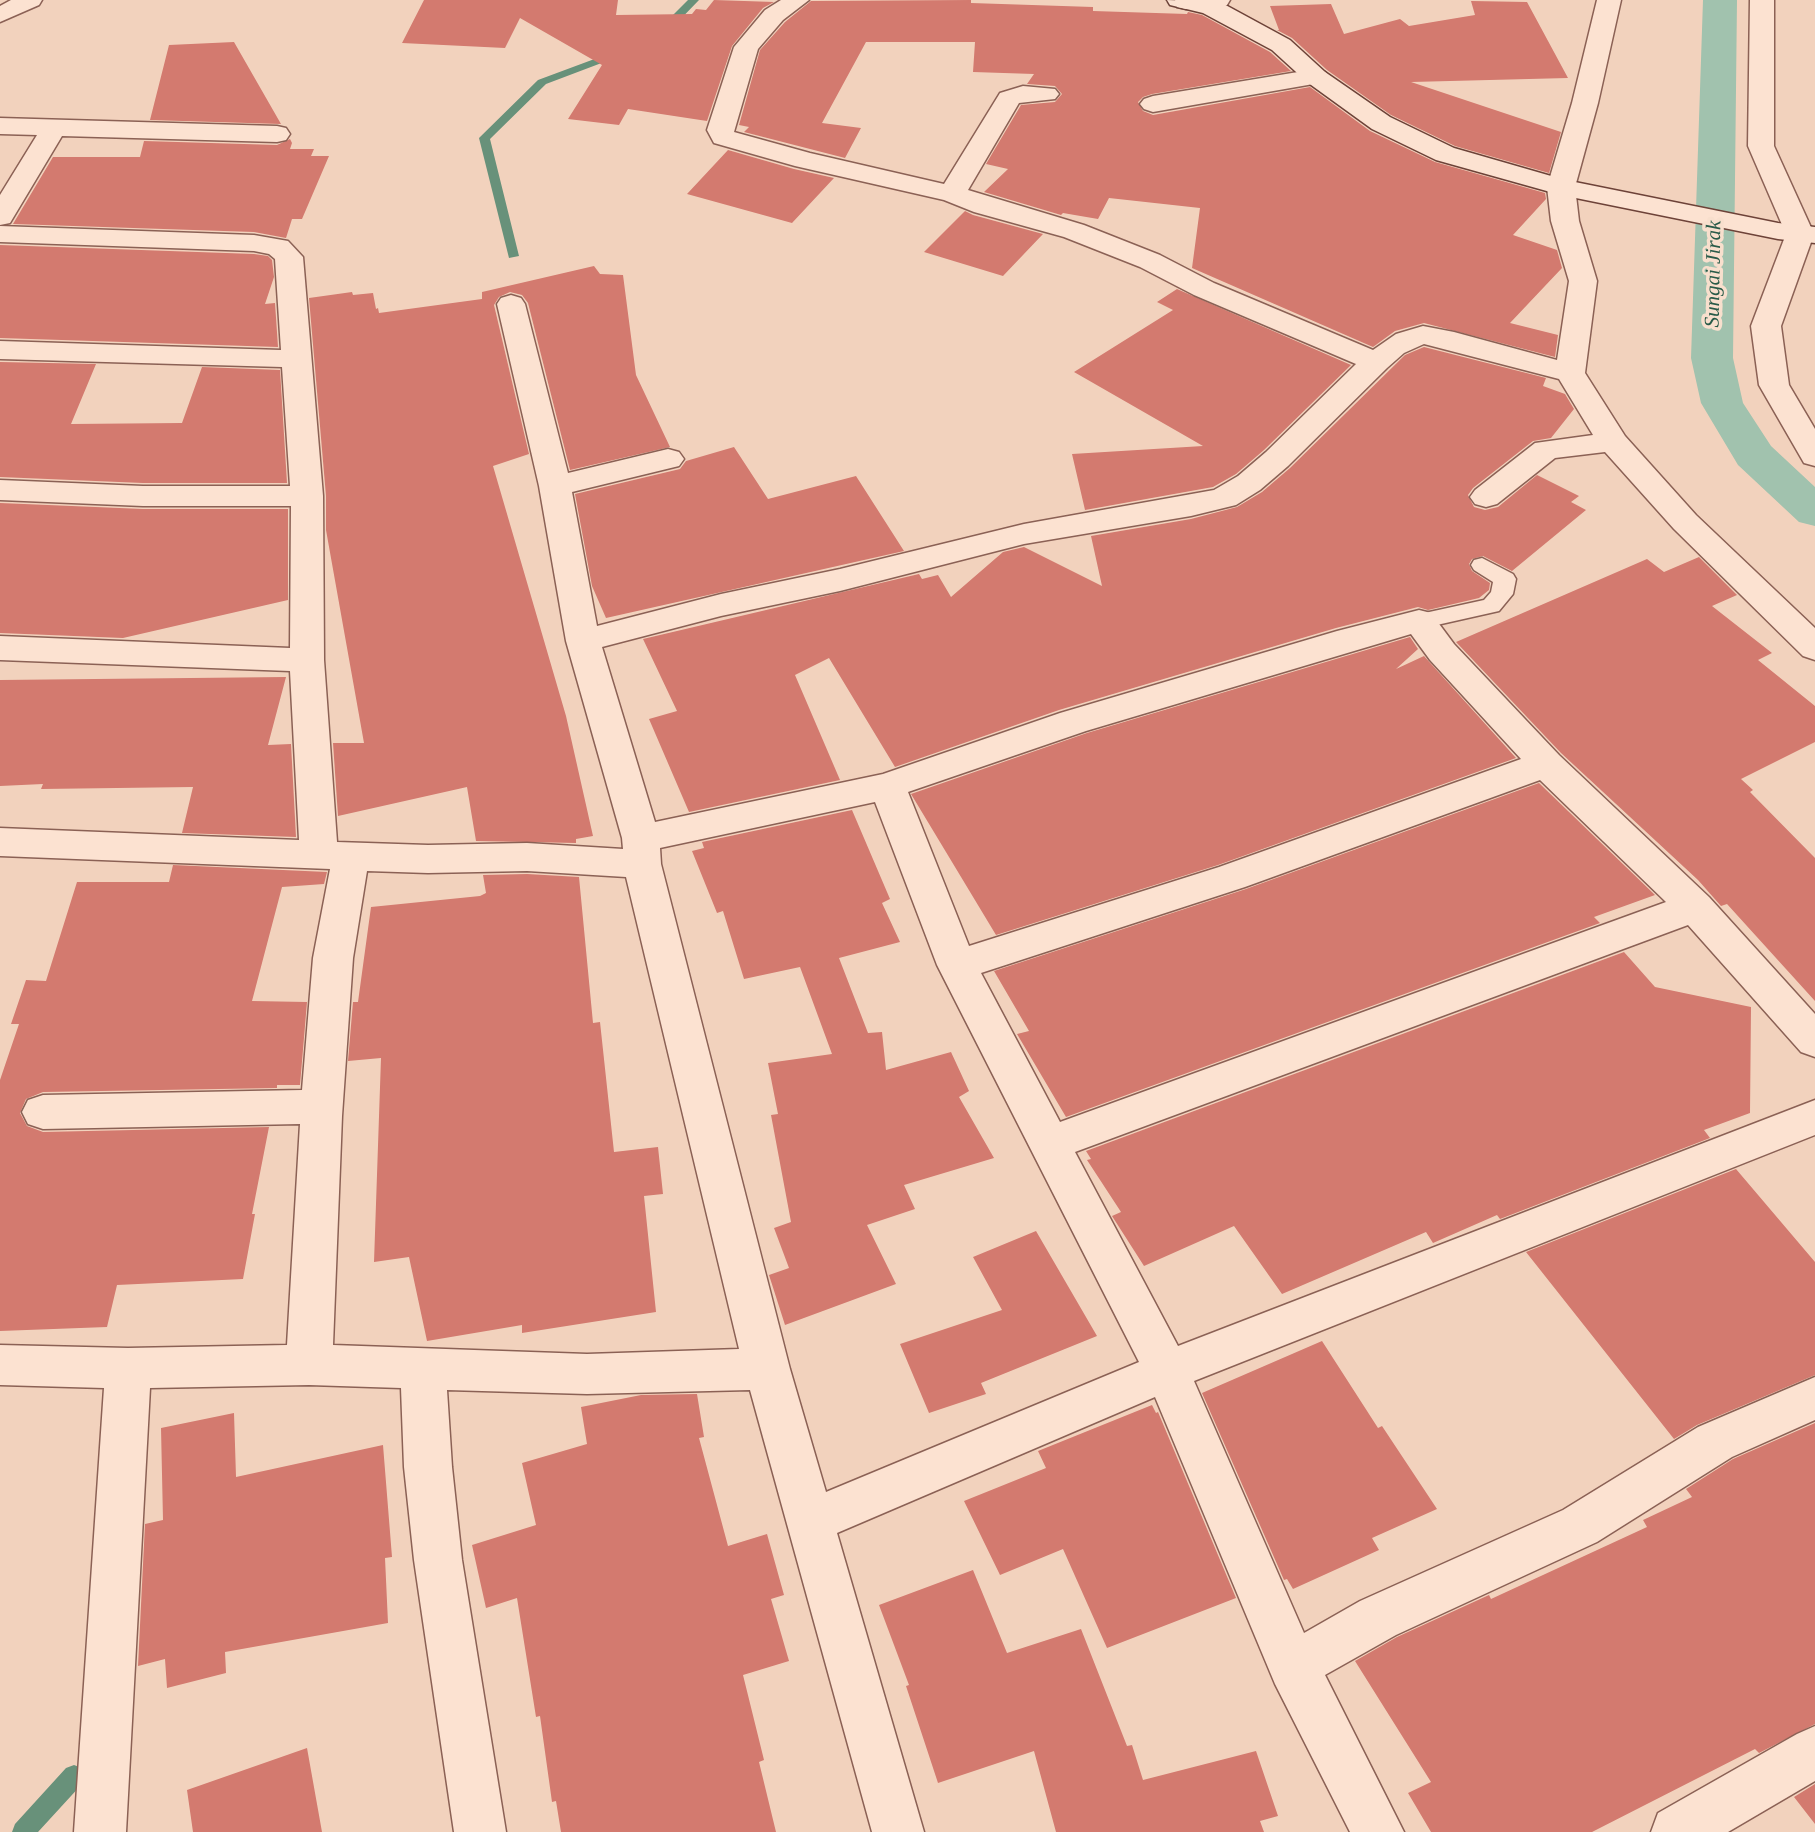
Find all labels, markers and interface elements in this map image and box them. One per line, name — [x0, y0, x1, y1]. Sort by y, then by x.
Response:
water label: Sungai Jirak — [1700, 220, 1728, 328]

